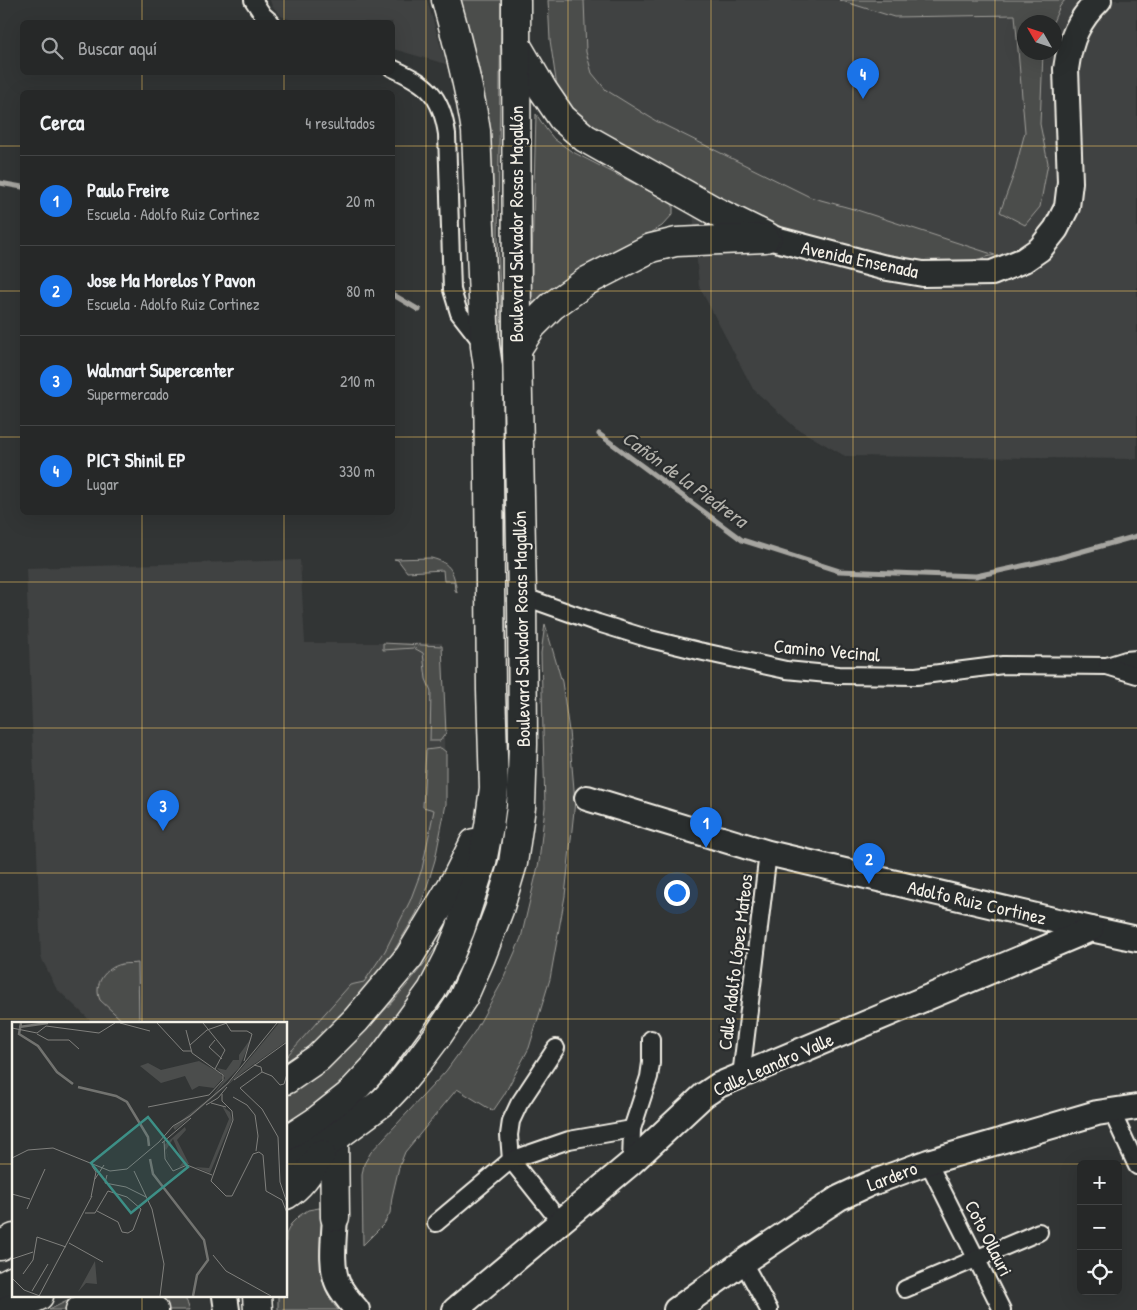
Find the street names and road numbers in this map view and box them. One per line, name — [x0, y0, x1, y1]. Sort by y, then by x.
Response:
street label: Boulevard Salvador Rosas Magallón — [503, 106, 529, 342]
street label: Avenida Ensenada — [799, 234, 922, 284]
street label: Boulevard Salvador Rosas Magallón — [506, 511, 536, 747]
street label: Camino Vecinal — [773, 632, 882, 668]
street label: Calle Adolfo López Mateos — [711, 873, 759, 1051]
street label: Adolfo Ruiz Cortinez — [905, 873, 1049, 931]
street label: Calle Leandro Valle — [709, 1026, 838, 1102]
street label: Lardero — [863, 1154, 921, 1197]
street label: Coto Ollauri — [959, 1196, 1019, 1280]

